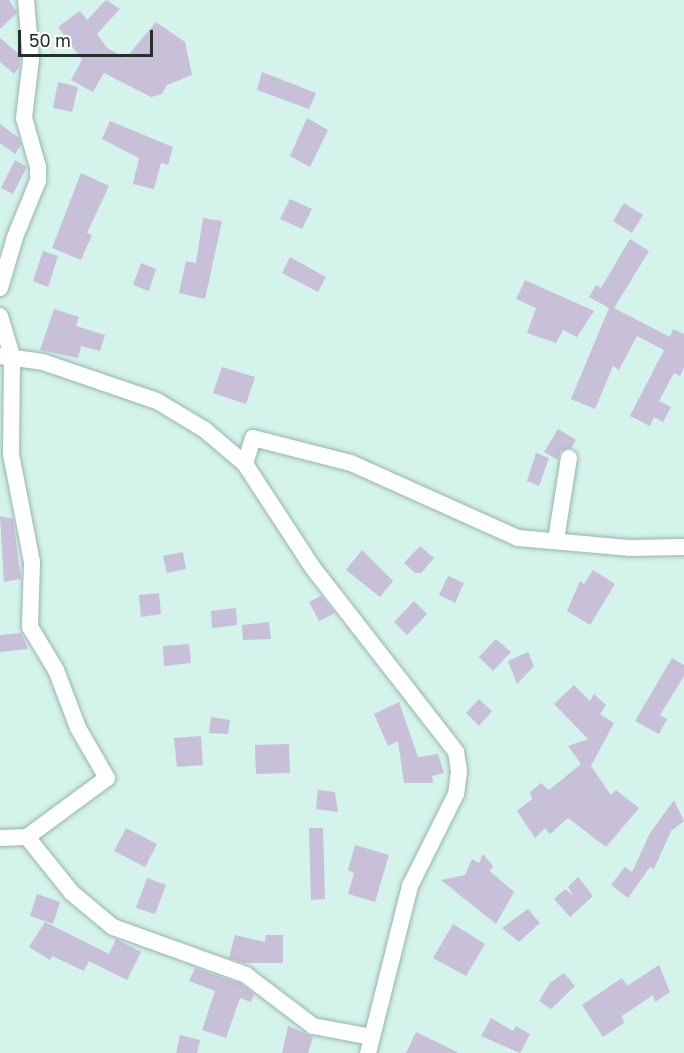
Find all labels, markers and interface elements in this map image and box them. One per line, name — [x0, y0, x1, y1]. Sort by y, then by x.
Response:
scale bar — [21, 18, 156, 56]
text: 50 m — [29, 29, 71, 51]

